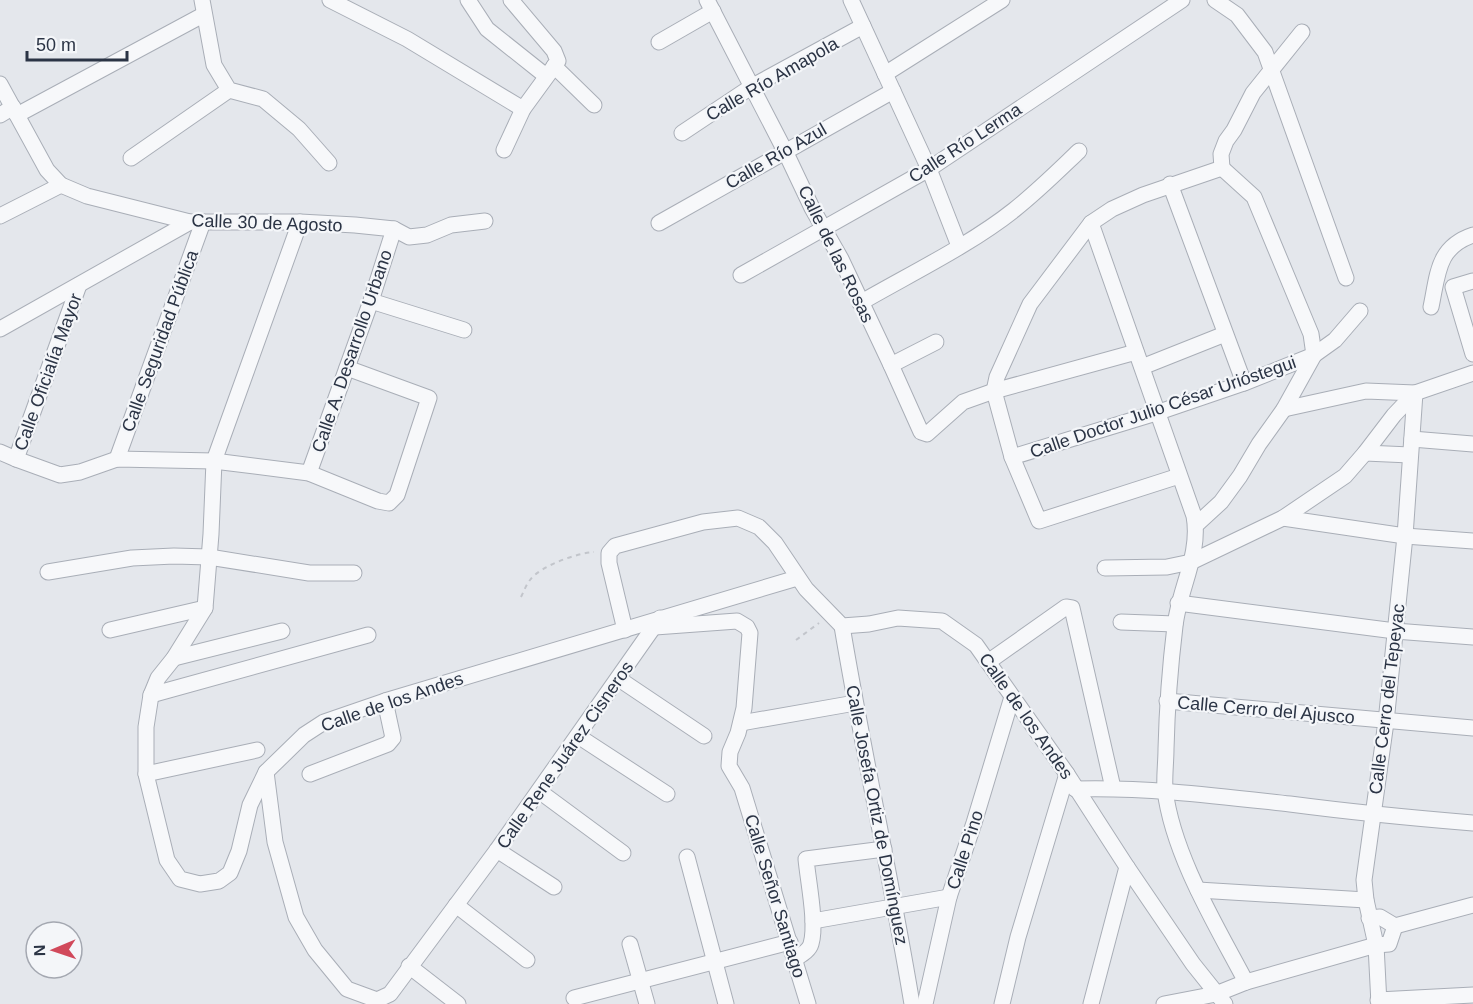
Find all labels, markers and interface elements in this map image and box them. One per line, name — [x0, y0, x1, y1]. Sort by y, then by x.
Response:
scale bar — [27, 24, 128, 62]
street label: Calle Río Amapola — [702, 33, 842, 125]
text: 50 m — [36, 35, 76, 55]
street label: Calle Río Lerma — [905, 99, 1026, 187]
street label: Calle Río Azul — [722, 119, 830, 193]
street label: Calle de las Rosas — [794, 182, 878, 326]
street label: Calle 30 de Agosto — [191, 210, 343, 236]
street label: Calle Seguridad Pública — [118, 246, 203, 435]
street label: Calle A. Desarrollo Urbano — [308, 247, 396, 455]
street label: Calle Oficialía Mayor — [10, 291, 86, 453]
street label: Calle Doctor Julio César Urióstegui — [1027, 352, 1299, 462]
street label: Calle Cerro del Tepeyac — [1365, 603, 1409, 795]
street label: Calle de los Andes — [975, 649, 1077, 783]
street label: Calle Rene Juárez Cisneros — [493, 657, 637, 853]
street label: Calle de los Andes — [318, 668, 466, 736]
street label: Calle Josefa Ortiz de Domínguez — [842, 683, 912, 947]
street label: Calle Cerro del Ajusco — [1176, 692, 1356, 728]
street label: Calle Pino — [943, 808, 987, 892]
street label: Calle Señor Santiago — [741, 812, 809, 980]
north arrow — [24, 920, 84, 980]
text: N — [31, 944, 48, 957]

